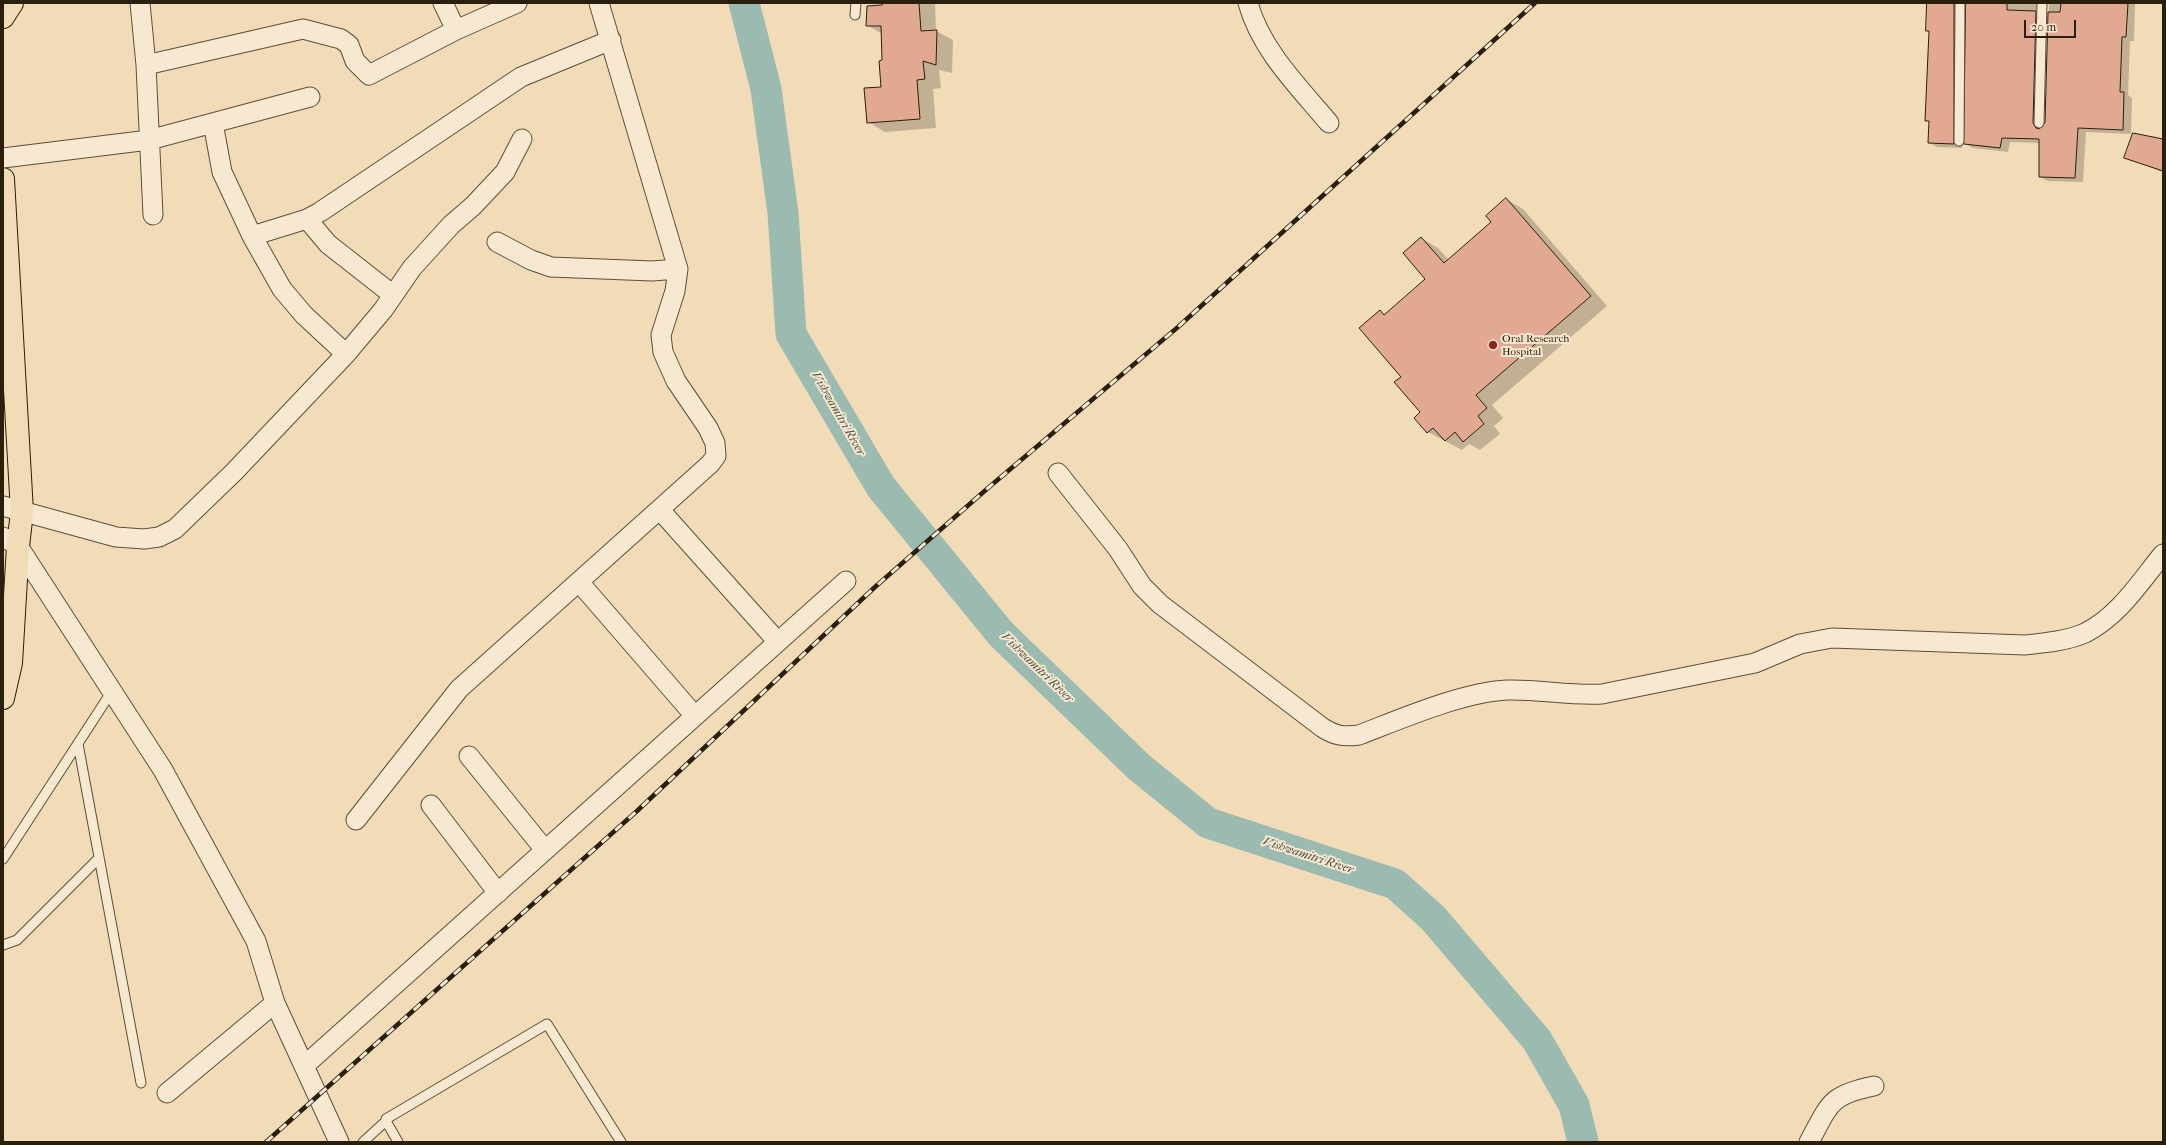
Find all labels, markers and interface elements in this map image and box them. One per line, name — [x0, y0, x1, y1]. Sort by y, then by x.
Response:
scale bar — [2026, 12, 2078, 38]
text: 20 m — [2031, 20, 2056, 34]
place label: Oral Research Hospital — [1502, 332, 1569, 358]
marker: Oral Research Hospital — [1487, 339, 1499, 351]
water label: Vishwamitri River — [808, 370, 868, 458]
water label: Vishwamitri River — [998, 630, 1076, 706]
water label: Vishwamitri River — [1261, 835, 1355, 877]

